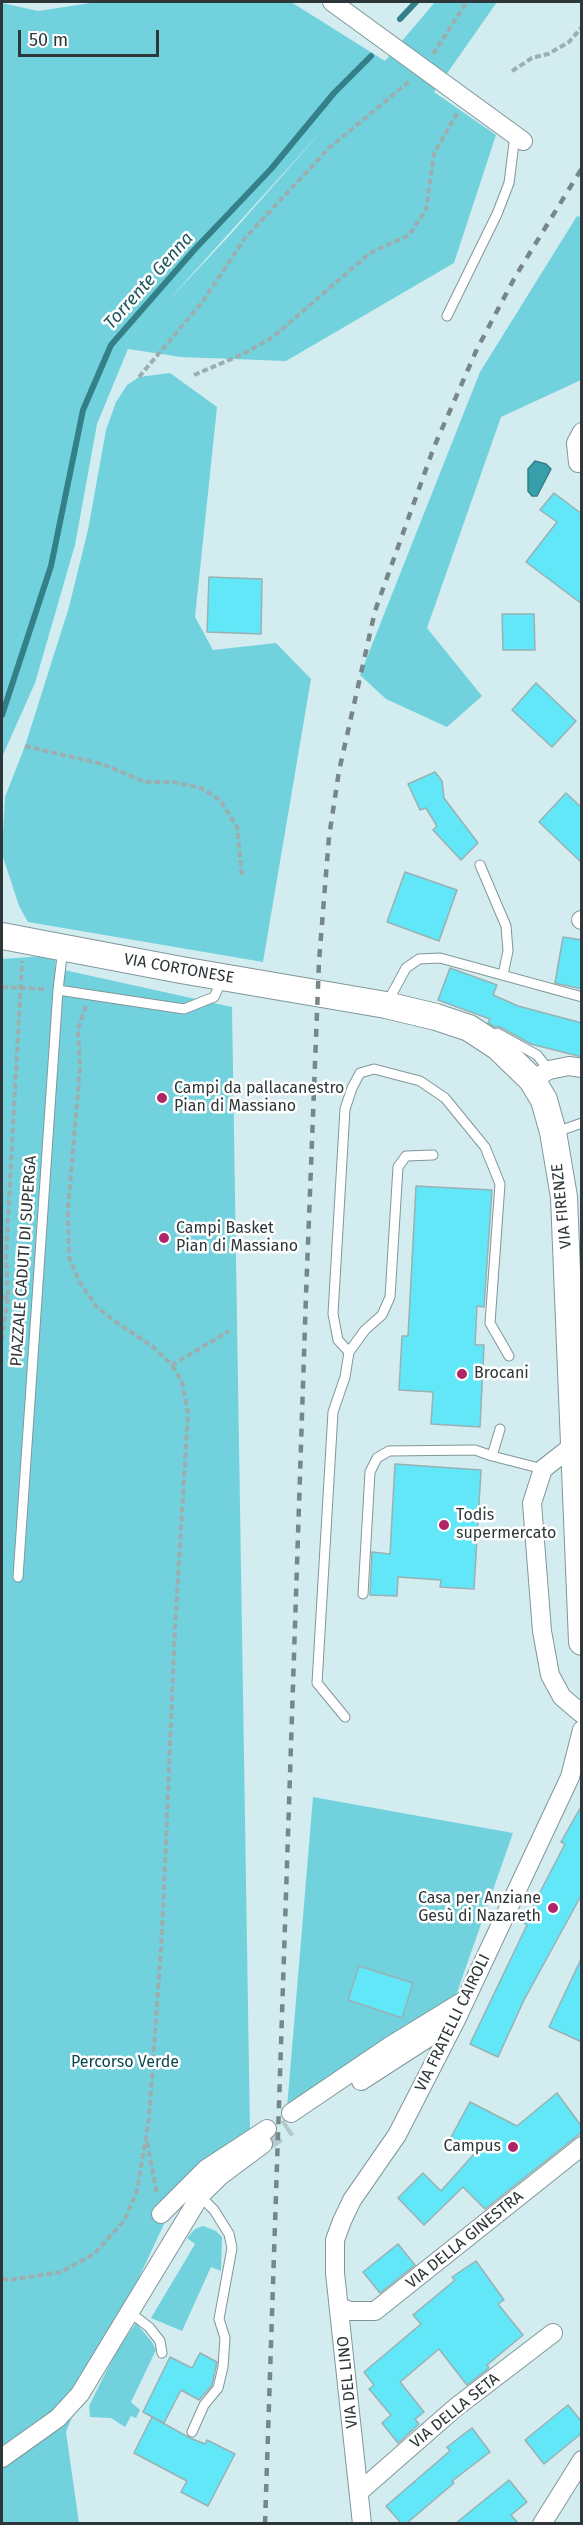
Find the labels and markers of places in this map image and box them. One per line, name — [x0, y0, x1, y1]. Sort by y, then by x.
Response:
place label: Campi da pallacanestro Pian di Massiano — [174, 1079, 344, 1117]
marker: Campi da pallacanestro Pian di Massiano — [155, 1091, 169, 1105]
place label: Campi Basket Pian di Massiano — [176, 1219, 298, 1257]
marker: Campi Basket Pian di Massiano — [157, 1231, 171, 1245]
place label: Brocani — [474, 1364, 529, 1384]
marker: Brocani — [455, 1367, 469, 1381]
place label: Todis supermercato — [456, 1506, 556, 1544]
marker: Todis supermercato — [437, 1518, 451, 1532]
place label: Casa per Anziane Gesù di Nazareth — [418, 1889, 541, 1927]
marker: Casa per Anziane Gesù di Nazareth — [546, 1901, 560, 1915]
place label: Campus — [443, 2137, 501, 2157]
marker: Campus — [506, 2140, 520, 2154]

